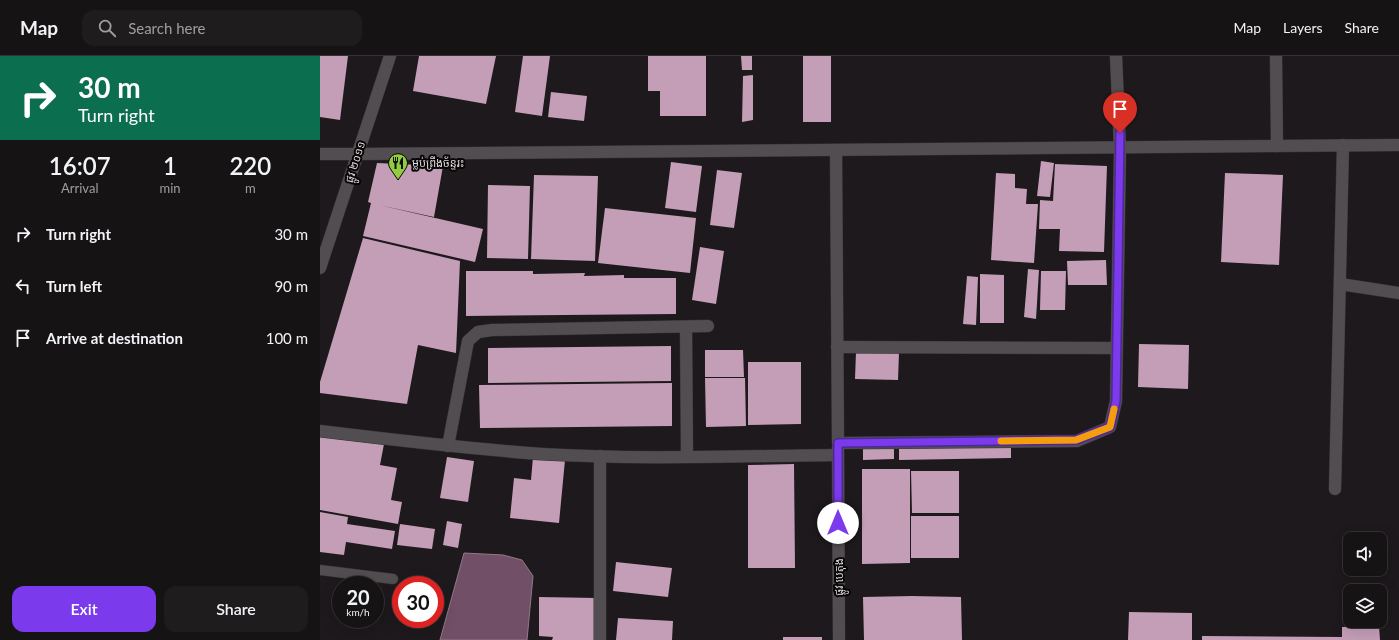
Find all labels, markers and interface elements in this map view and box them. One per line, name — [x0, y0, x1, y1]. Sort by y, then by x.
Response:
search box — [82, 10, 362, 46]
text: Map — [20, 16, 58, 39]
icon: search — [96, 17, 118, 39]
text: Search here — [128, 19, 206, 37]
text: Map — [1233, 19, 1261, 36]
text: Layers — [1283, 19, 1323, 36]
text: Share — [1345, 19, 1379, 36]
text: 30 m — [78, 70, 141, 104]
icon: right — [12, 72, 64, 124]
pin — [1103, 92, 1137, 133]
icon: arrive — [1109, 98, 1131, 120]
text: Turn right — [78, 104, 155, 126]
street label: ផ្លូវ ២០១១ — [342, 140, 371, 185]
text: 16:07 — [49, 151, 111, 180]
text: 1 — [163, 151, 177, 180]
text: 220 — [229, 151, 271, 180]
restaurant icon: ម្លប់ព្រីងច័ន្ទរះ — [387, 152, 409, 180]
place label: ម្លប់ព្រីងច័ន្ទរះ — [412, 156, 464, 170]
text: Arrival — [61, 180, 98, 196]
text: min — [159, 180, 181, 196]
text: m — [245, 180, 256, 196]
icon: right — [12, 223, 34, 245]
text: Turn right — [46, 225, 111, 243]
text: 30 m — [274, 225, 308, 243]
icon: left — [12, 275, 34, 297]
text: Turn left — [46, 277, 102, 295]
text: 90 m — [274, 277, 308, 295]
icon: arrive — [12, 327, 34, 349]
text: Arrive at destination — [46, 329, 183, 347]
text: 100 m — [266, 329, 308, 347]
position arrow — [817, 502, 859, 544]
map controls — [1343, 532, 1387, 628]
button: sound — [1343, 532, 1387, 576]
street label: ផ្លូវ បេតុង — [832, 558, 849, 596]
speed limit sign: 30 — [392, 576, 444, 628]
button: layers — [1343, 584, 1387, 628]
text: 20 — [346, 585, 370, 609]
button: Exit — [12, 586, 156, 632]
button: Share — [164, 586, 308, 632]
text: km/h — [346, 606, 370, 618]

